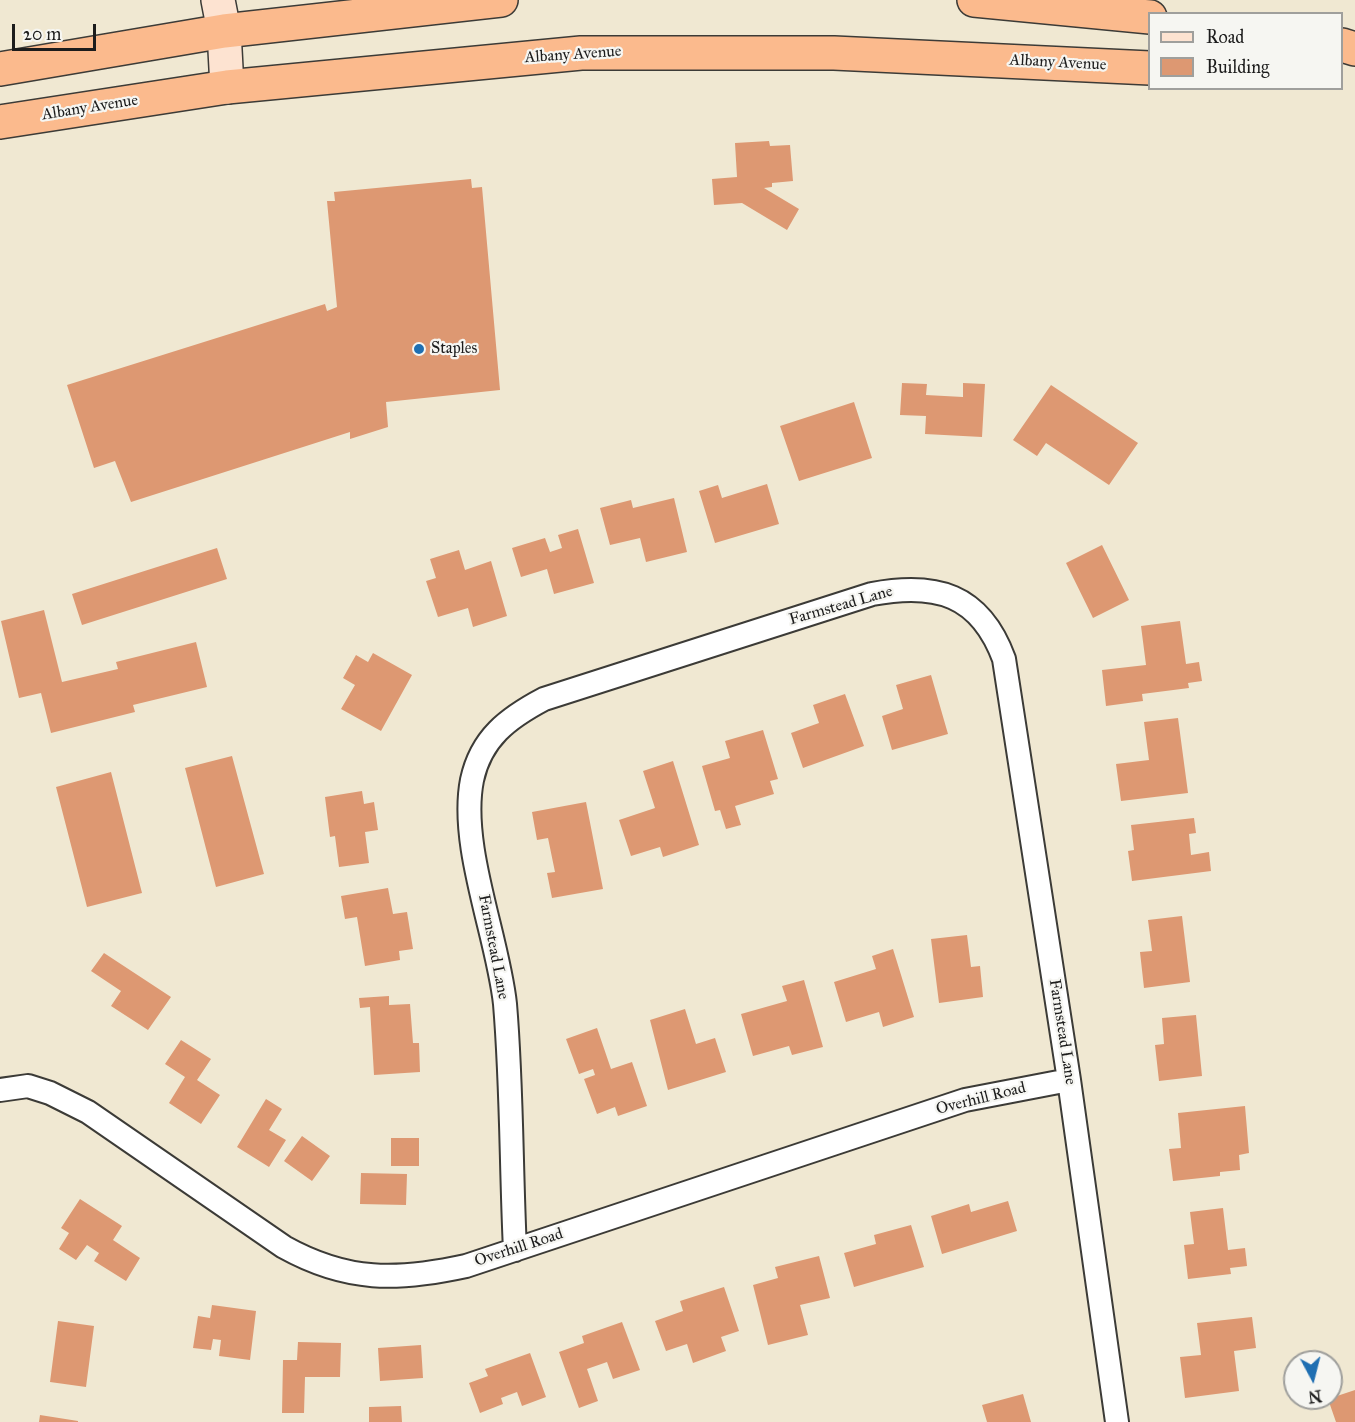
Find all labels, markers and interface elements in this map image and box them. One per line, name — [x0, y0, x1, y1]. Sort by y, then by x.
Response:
scale bar — [15, 12, 99, 50]
legend — [1148, 12, 1343, 90]
text: 20 m — [23, 23, 61, 45]
text: Road — [1206, 26, 1244, 48]
street label: Albany Avenue — [524, 42, 622, 68]
street label: Albany Avenue — [1009, 51, 1107, 75]
text: Building — [1206, 56, 1269, 78]
street label: Albany Avenue — [41, 91, 139, 125]
place label: Staples — [431, 339, 477, 359]
marker: Staples — [412, 342, 426, 356]
street label: Farmstead Lane — [787, 582, 895, 630]
street label: Farmstead Lane — [473, 893, 513, 1001]
street label: Farmstead Lane — [1044, 978, 1080, 1086]
street label: Overhill Road — [934, 1079, 1028, 1119]
street label: Overhill Road — [472, 1225, 566, 1271]
north arrow — [1283, 1350, 1343, 1410]
text: N — [1307, 1386, 1323, 1407]

